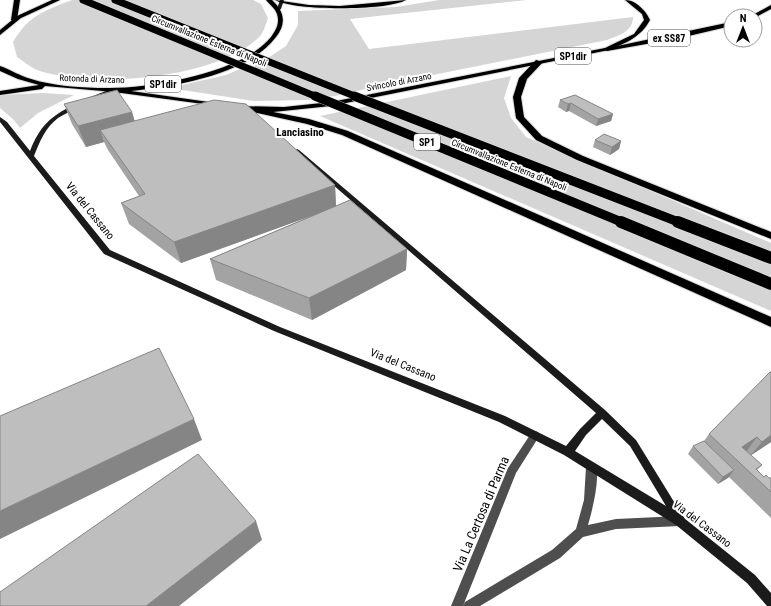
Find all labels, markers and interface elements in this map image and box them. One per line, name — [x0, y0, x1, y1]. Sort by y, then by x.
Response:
north arrow — [723, 8, 763, 48]
text: N — [740, 12, 747, 25]
street label: Circumvallazione Esterna di Napoli — [150, 13, 268, 69]
road number: ex SS87 — [648, 30, 690, 46]
road number: SP1dir — [555, 48, 591, 64]
street label: Svincolo di Arzano — [366, 71, 433, 93]
street label: Rotonda di Arzano — [59, 73, 125, 85]
road number: SP1dir — [145, 76, 181, 92]
district label: Lanciasino — [276, 126, 324, 139]
road number: SP1 — [414, 134, 440, 150]
street label: Circumvallazione Esterna di Napoli — [450, 137, 568, 193]
street label: Via del Cassano — [63, 180, 117, 243]
street label: Via del Cassano — [368, 346, 438, 384]
street label: Via La Certosa di Parma — [450, 454, 512, 574]
street label: Via del Cassano — [670, 498, 734, 550]

